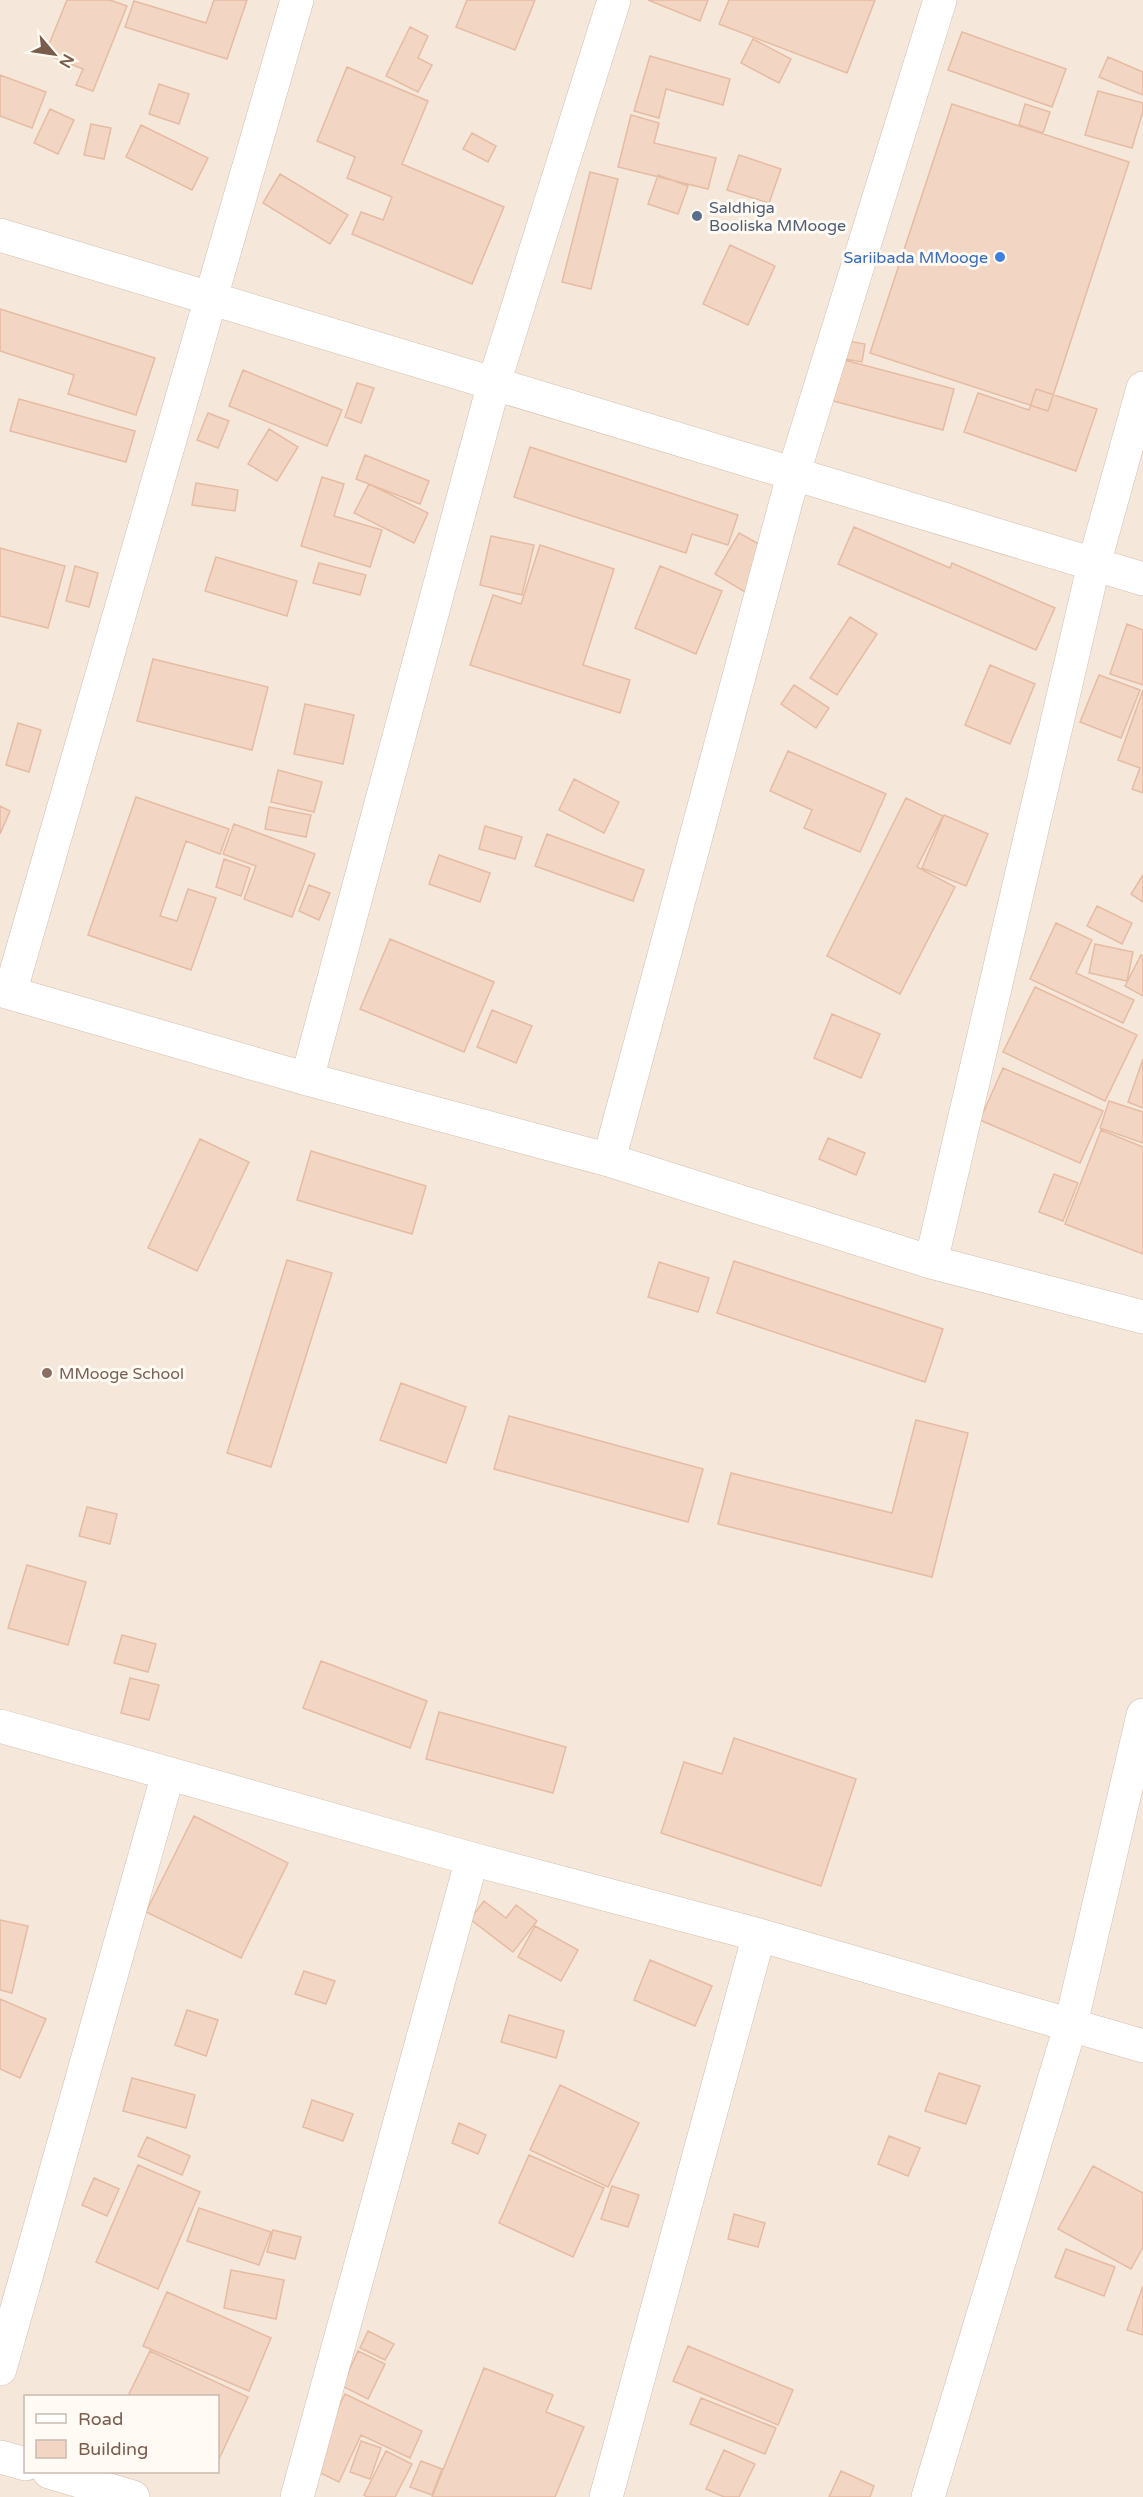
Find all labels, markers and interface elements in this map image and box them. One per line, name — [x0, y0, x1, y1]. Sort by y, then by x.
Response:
north arrow — [24, 24, 84, 84]
text: N — [54, 50, 78, 71]
place label: Saldhiga Booliska MMooge — [709, 198, 846, 236]
marker: Saldhiga Booliska MMooge — [690, 209, 704, 223]
place label: Sariibada MMooge — [843, 248, 988, 268]
marker: Sariibada MMooge — [993, 250, 1007, 264]
place label: MMooge School — [59, 1364, 184, 1384]
marker: MMooge School — [40, 1366, 54, 1380]
legend — [24, 2395, 219, 2473]
text: Road — [78, 2408, 123, 2430]
text: Building — [78, 2438, 148, 2460]

